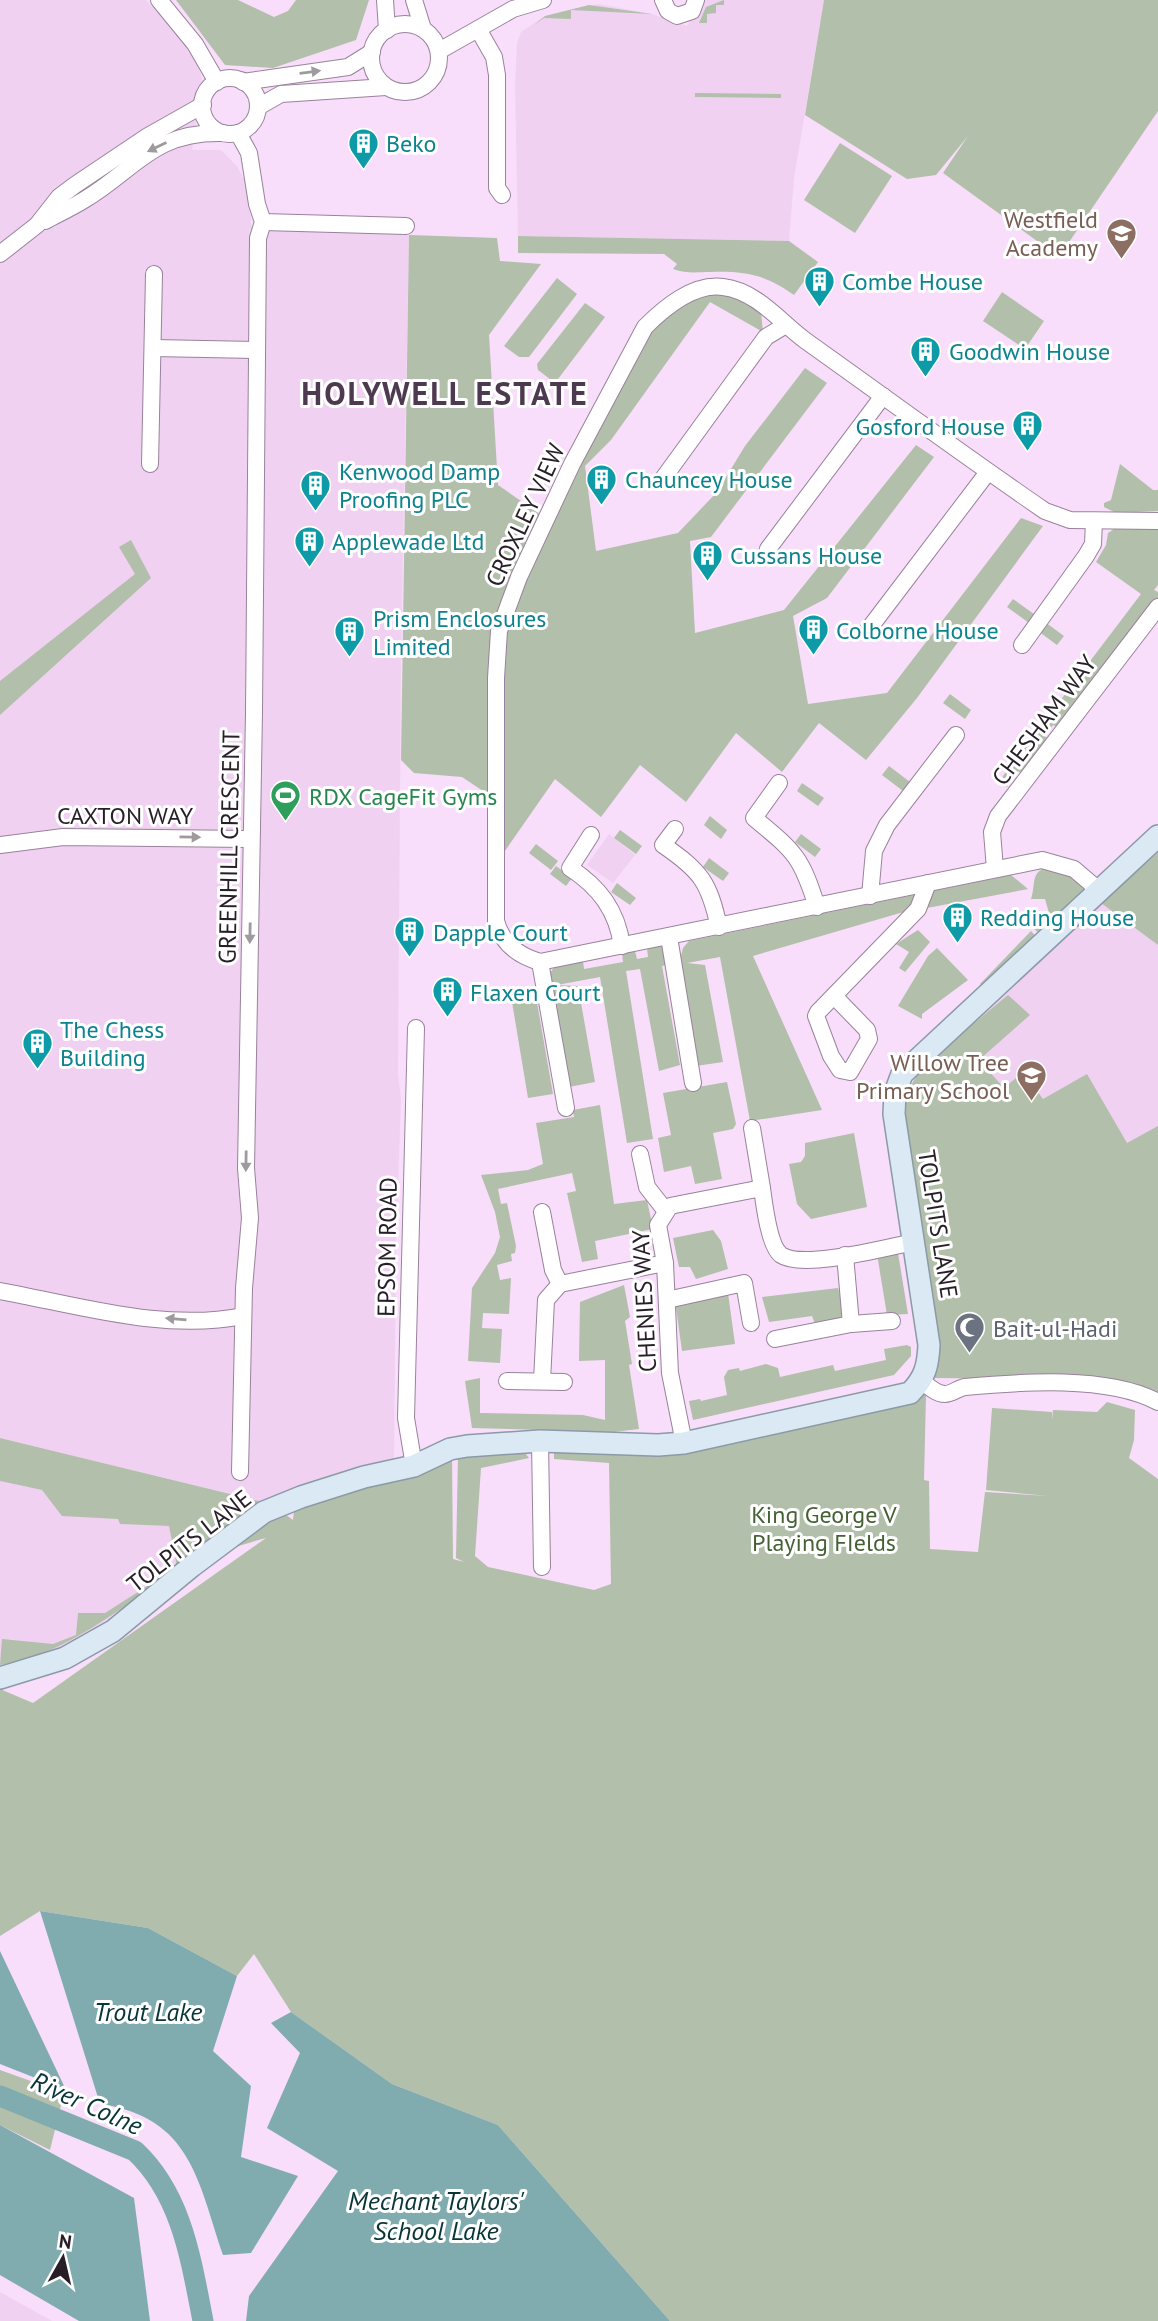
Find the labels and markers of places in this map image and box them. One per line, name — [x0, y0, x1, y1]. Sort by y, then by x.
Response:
building icon: Beko — [346, 126, 380, 170]
place label: Beko — [386, 128, 436, 159]
place label: Westfield Academy — [1004, 204, 1098, 263]
school or university icon: Westfield Academy — [1104, 216, 1138, 260]
building icon: Combe House — [802, 264, 836, 308]
place label: Combe House — [842, 266, 983, 297]
building icon: Goodwin House — [909, 334, 943, 378]
place label: Goodwin House — [949, 336, 1110, 367]
building icon: Gosford House — [1011, 409, 1045, 453]
place label: Gosford House — [855, 411, 1005, 442]
place label: Kenwood Damp Proofing PLC — [339, 456, 500, 515]
building icon: Chauncey House — [585, 462, 619, 506]
place label: Chauncey House — [625, 464, 793, 495]
building icon: Kenwood Damp Proofing PLC — [299, 468, 333, 512]
building icon: Applewade Ltd — [292, 524, 326, 568]
place label: Applewade Ltd — [332, 526, 484, 557]
building icon: Cussans House — [690, 538, 724, 582]
place label: Cussans House — [730, 540, 882, 571]
place label: Prism Enclosures Limited — [373, 603, 546, 662]
building icon: Colborne House — [796, 613, 830, 657]
building icon: Prism Enclosures Limited — [333, 615, 367, 659]
place label: Colborne House — [836, 615, 999, 646]
sports icon: RDX CageFit Gyms — [269, 779, 303, 823]
place label: RDX CageFit Gyms — [309, 781, 497, 812]
building icon: Redding House — [940, 900, 974, 944]
place label: Redding House — [980, 902, 1134, 933]
building icon: Dapple Court — [393, 915, 427, 959]
place label: Dapple Court — [433, 917, 568, 948]
building icon: Flaxen Court — [430, 975, 464, 1019]
place label: Flaxen Court — [470, 977, 601, 1008]
place label: The Chess Building — [60, 1014, 164, 1073]
building icon: The Chess Building — [20, 1026, 54, 1070]
place label: Willow Tree Primary School — [856, 1047, 1009, 1106]
school or university icon: Willow Tree Primary School — [1015, 1059, 1049, 1103]
mosque icon: Bait-ul-Hadi — [953, 1311, 987, 1355]
place label: Bait-ul-Hadi — [993, 1313, 1117, 1344]

